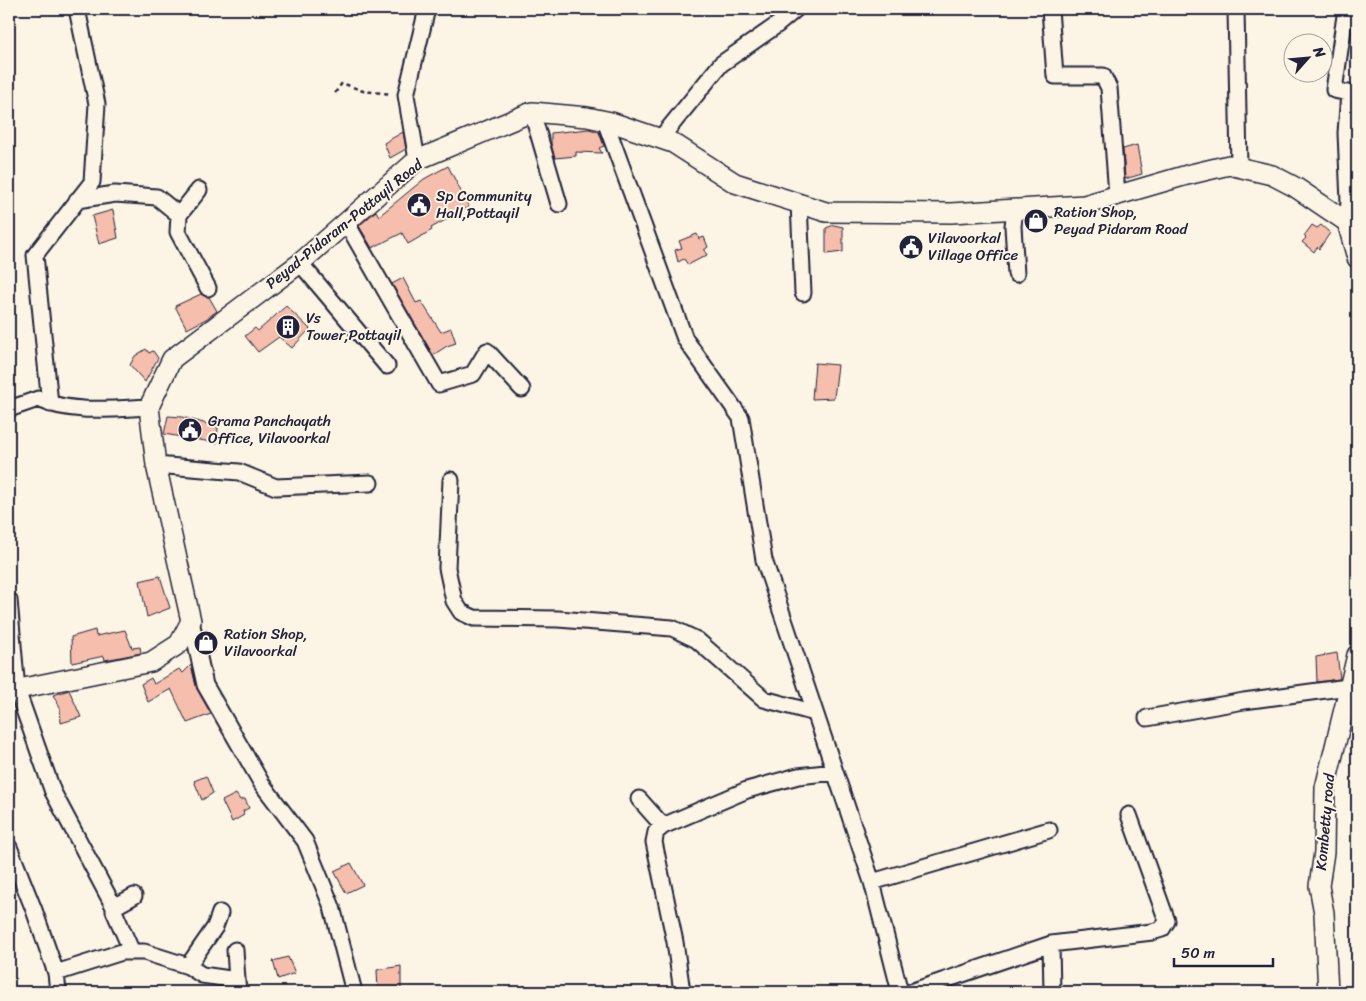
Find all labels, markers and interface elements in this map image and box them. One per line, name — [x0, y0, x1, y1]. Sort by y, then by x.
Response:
north arrow — [1284, 32, 1334, 82]
text: N — [1305, 41, 1333, 63]
street label: Peyad-Pidaram-Pottayil Road — [260, 152, 429, 296]
place label: Sp Community Hall,Pottayil — [436, 183, 532, 226]
public building icon: Sp Community Hall,Pottayil — [406, 192, 432, 218]
place label: Ration Shop, Peyad Pidaram Road — [1054, 199, 1188, 242]
shop icon: Ration Shop, Peyad Pidaram Road — [1023, 208, 1049, 234]
place label: Vilavoorkal Village Office — [928, 225, 1018, 268]
public building icon: Vilavoorkal Village Office — [898, 234, 924, 260]
place label: Vs Tower,Pottayil — [306, 305, 402, 348]
building icon: Vs Tower,Pottayil — [275, 314, 301, 340]
place label: Grama Panchayath Office, Vilavoorkal — [208, 408, 331, 451]
public building icon: Grama Panchayath Office, Vilavoorkal — [177, 417, 203, 443]
place label: Ration Shop, Vilavoorkal — [224, 621, 308, 664]
shop icon: Ration Shop, Vilavoorkal — [193, 630, 219, 656]
street label: Kombetty road — [1308, 771, 1342, 871]
scale bar — [1174, 936, 1272, 968]
text: 50 m — [1181, 940, 1216, 966]

